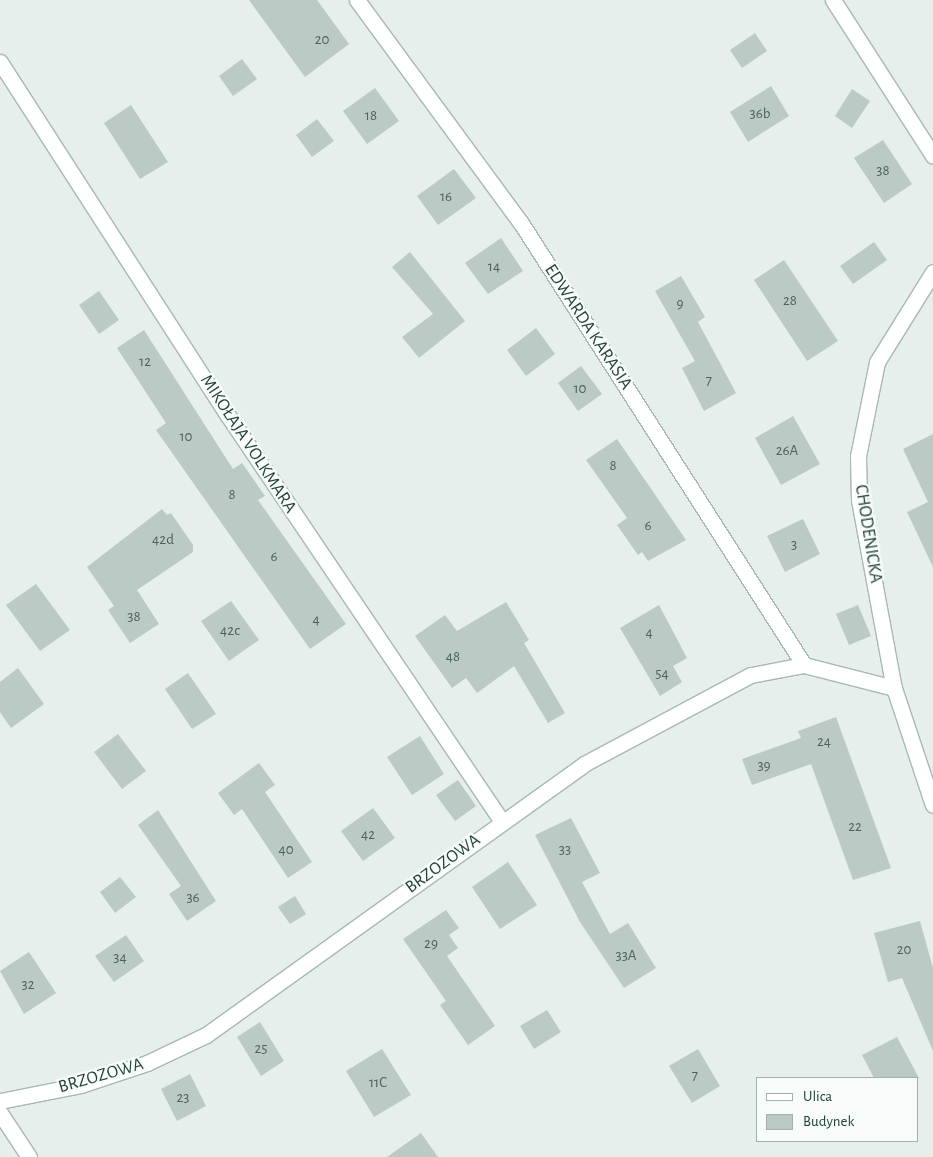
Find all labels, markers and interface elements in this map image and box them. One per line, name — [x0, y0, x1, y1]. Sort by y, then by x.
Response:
house number: 20 — [315, 31, 329, 49]
house number: 36b — [750, 105, 770, 123]
house number: 18 — [365, 107, 377, 125]
house number: 38 — [876, 162, 890, 180]
house number: 16 — [440, 188, 452, 206]
house number: 14 — [488, 258, 500, 276]
street label: EDWARDA KARASIA — [539, 260, 637, 394]
house number: 28 — [783, 292, 797, 310]
house number: 9 — [676, 295, 684, 313]
house number: 12 — [139, 353, 151, 371]
street label: MIKOŁAJA VOLKMARA — [195, 371, 301, 517]
house number: 7 — [706, 372, 712, 390]
house number: 10 — [573, 380, 587, 398]
house number: 10 — [179, 428, 193, 446]
house number: 26A — [776, 442, 798, 460]
house number: 8 — [609, 457, 617, 475]
street label: CHODENICKA — [850, 483, 886, 585]
house number: 8 — [228, 486, 236, 504]
house number: 6 — [644, 517, 652, 535]
house number: 42d — [152, 531, 174, 549]
house number: 3 — [791, 536, 797, 554]
house number: 6 — [270, 548, 278, 566]
house number: 38 — [127, 608, 141, 626]
house number: 4 — [312, 611, 320, 629]
house number: 42c — [220, 622, 240, 640]
house number: 4 — [645, 624, 653, 642]
house number: 48 — [446, 648, 460, 666]
house number: 54 — [655, 665, 669, 683]
house number: 24 — [817, 733, 831, 751]
house number: 39 — [757, 757, 771, 775]
house number: 22 — [848, 818, 862, 836]
house number: 42 — [361, 826, 375, 844]
street label: BRZOZOWA — [401, 830, 485, 898]
house number: 40 — [278, 841, 294, 859]
house number: 33 — [559, 841, 571, 859]
house number: 36 — [186, 889, 200, 907]
house number: 29 — [424, 935, 438, 953]
house number: 20 — [897, 941, 911, 959]
house number: 33A — [615, 947, 637, 965]
house number: 34 — [113, 949, 127, 967]
house number: 32 — [21, 976, 35, 994]
house number: 25 — [254, 1040, 268, 1058]
street label: BRZOZOWA — [56, 1054, 146, 1098]
house number: 7 — [692, 1067, 698, 1085]
house number: 11C — [369, 1074, 387, 1092]
legend — [756, 1077, 918, 1142]
house number: 23 — [176, 1089, 190, 1107]
text: Ulica — [803, 1089, 832, 1104]
text: Budynek — [803, 1114, 854, 1129]

